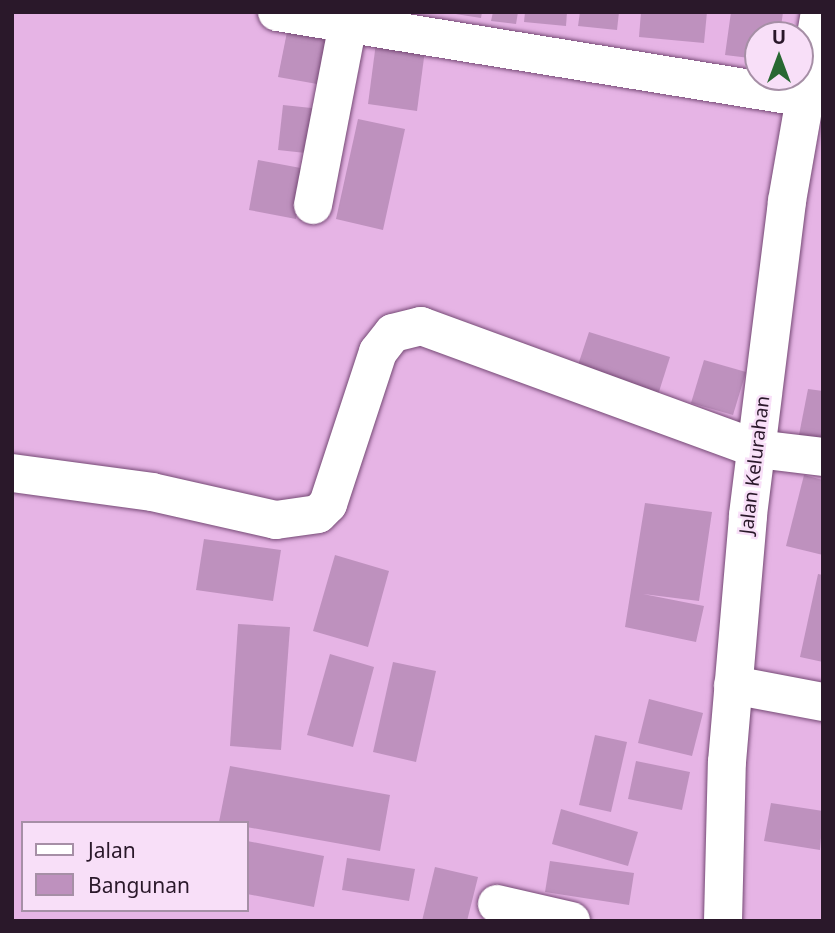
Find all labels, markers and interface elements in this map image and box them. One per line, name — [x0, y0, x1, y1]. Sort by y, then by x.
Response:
north arrow — [744, 21, 814, 91]
text: U — [772, 24, 786, 50]
street label: Jalan Kelurahan — [735, 394, 775, 536]
legend — [21, 821, 248, 912]
text: Jalan — [88, 836, 136, 864]
text: Bangunan — [88, 871, 190, 899]

